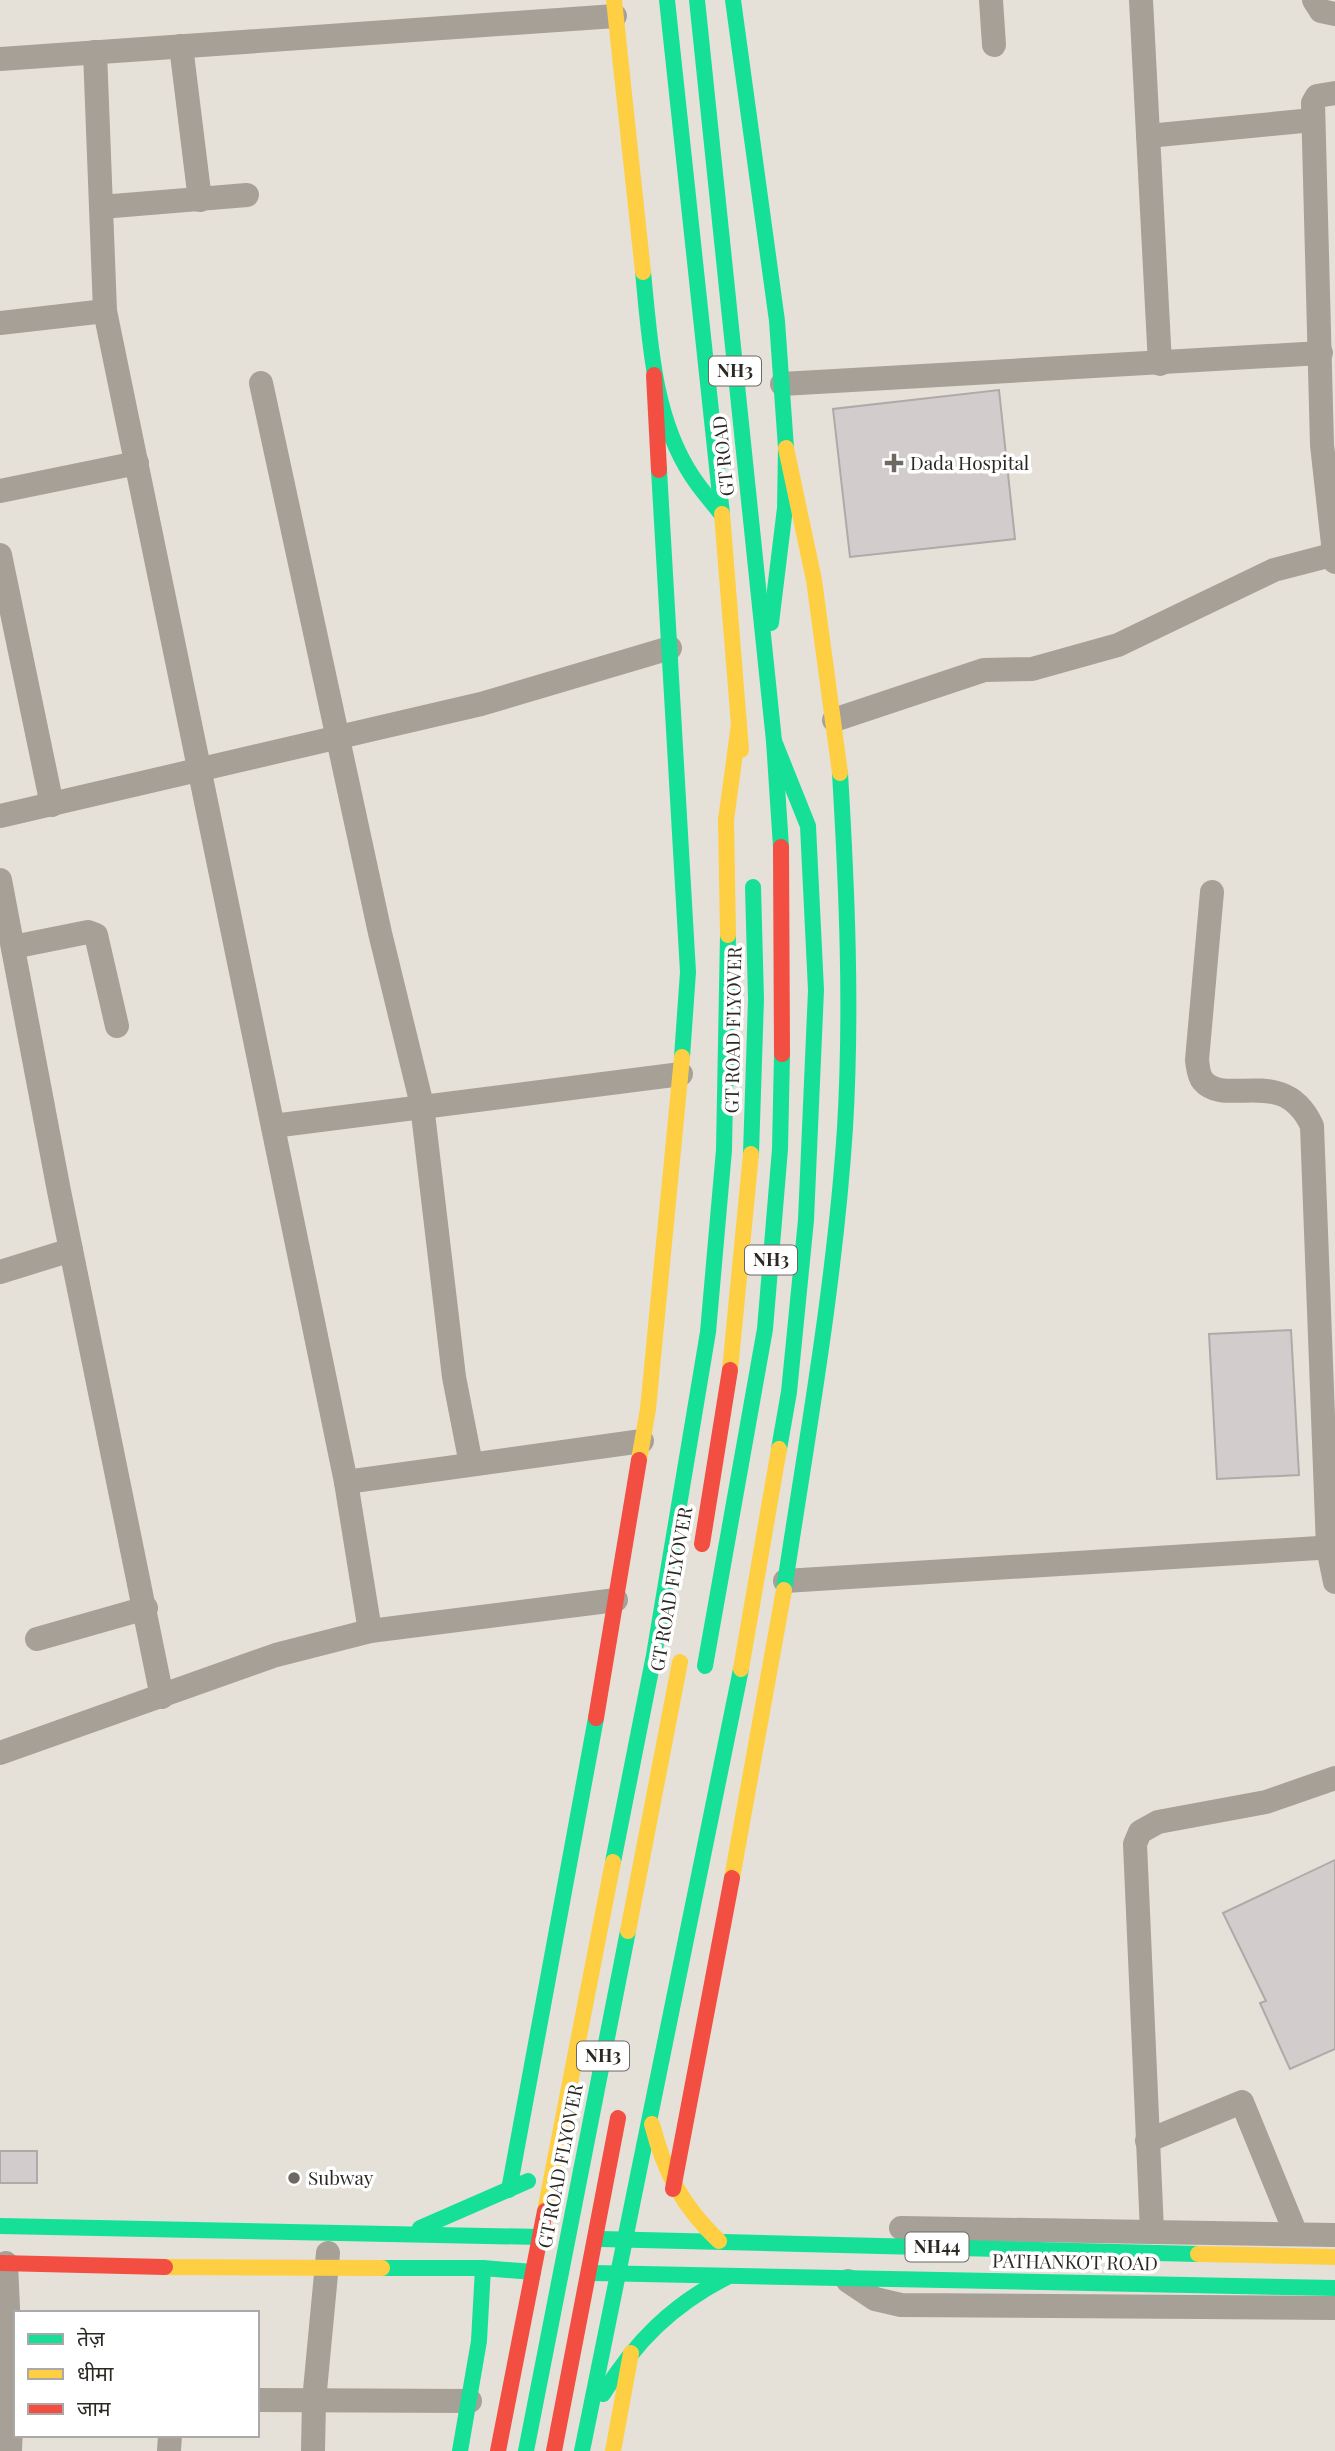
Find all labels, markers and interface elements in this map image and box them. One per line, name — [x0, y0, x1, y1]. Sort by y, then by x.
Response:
road number: NH3 — [709, 356, 761, 386]
street label: GT ROAD — [705, 415, 739, 498]
place label: Dada Hospital — [910, 449, 1030, 475]
marker: Dada Hospital — [884, 453, 904, 473]
street label: GT ROAD FLYOVER — [718, 946, 746, 1114]
road number: NH3 — [745, 1246, 797, 1274]
street label: GT ROAD FLYOVER — [643, 1504, 697, 1673]
road number: NH3 — [577, 2042, 629, 2070]
street label: GT ROAD FLYOVER — [530, 2081, 588, 2250]
place label: Subway — [308, 2164, 374, 2190]
marker: Subway — [286, 2170, 302, 2186]
road number: NH44 — [906, 2232, 968, 2262]
street label: PATHANKOT ROAD — [992, 2247, 1158, 2275]
legend — [14, 2311, 259, 2437]
text: तेज़ — [77, 2323, 105, 2351]
text: धीमा — [77, 2358, 114, 2386]
text: जाम — [77, 2393, 111, 2421]

